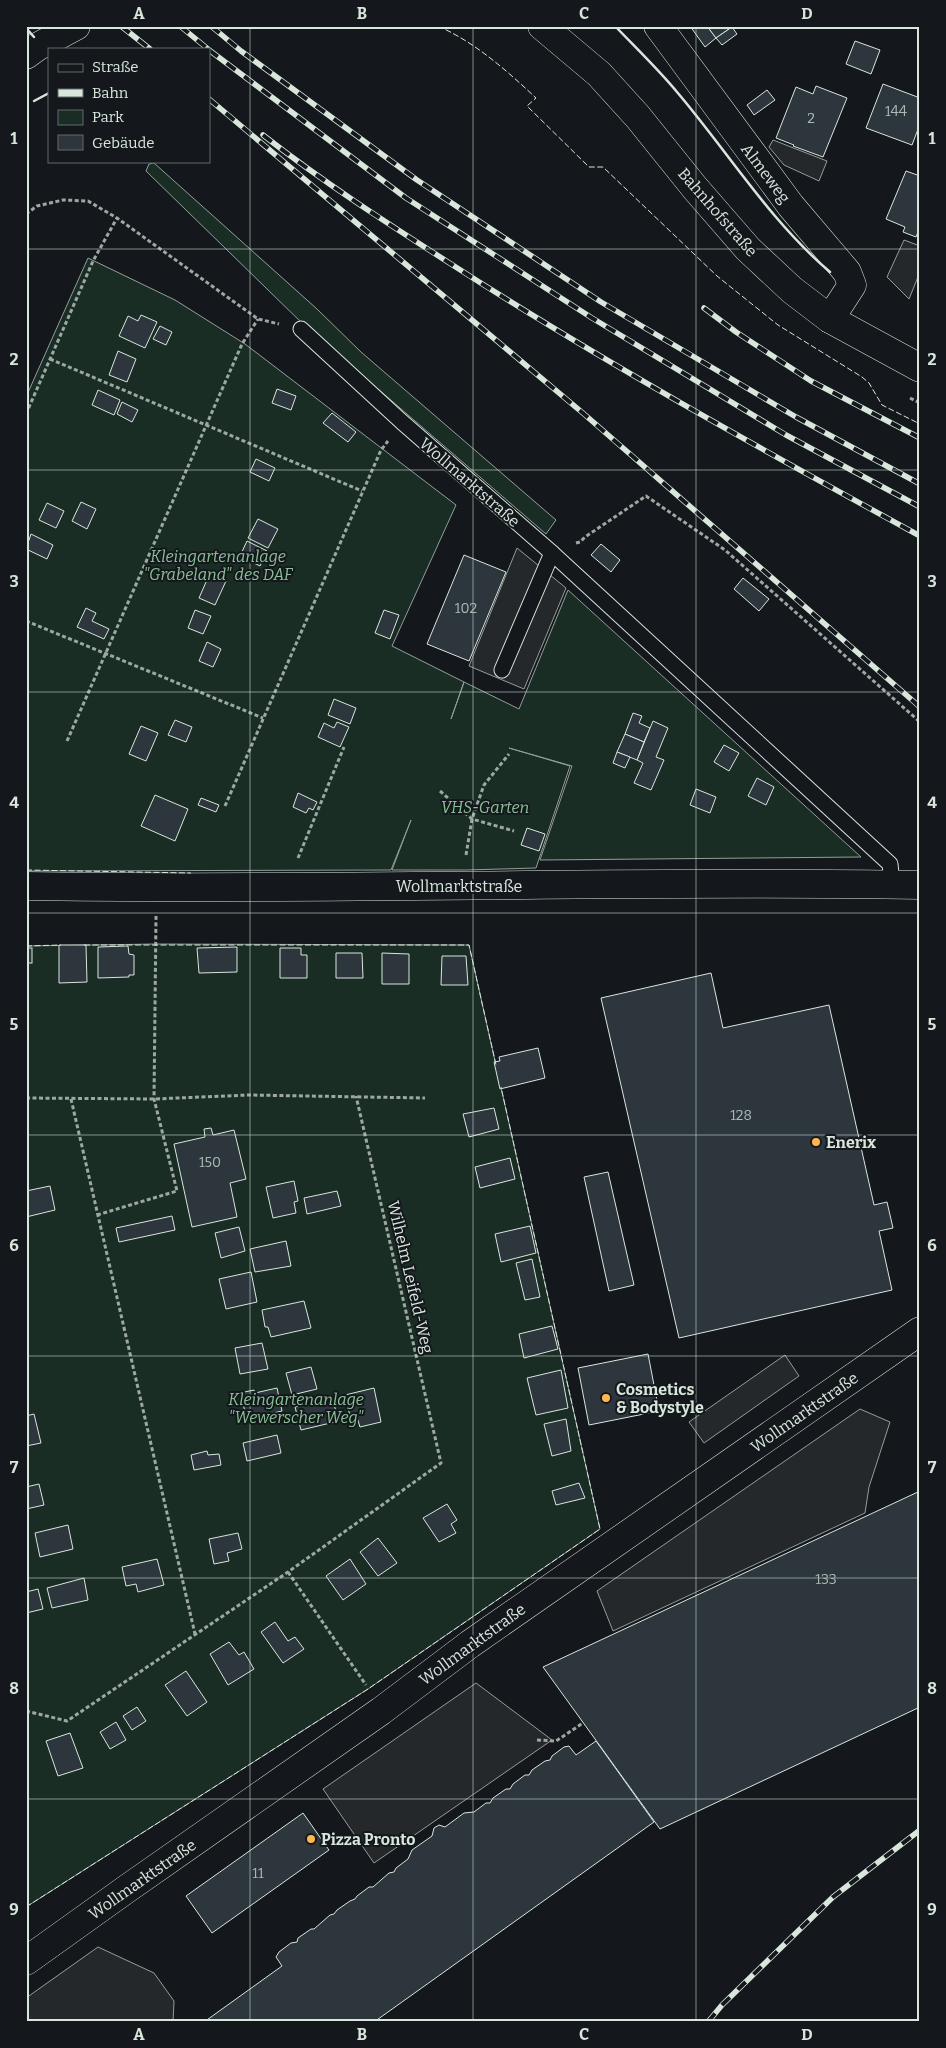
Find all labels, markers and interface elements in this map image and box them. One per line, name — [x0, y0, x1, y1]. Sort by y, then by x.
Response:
text: A — [133, 4, 145, 23]
text: B — [357, 4, 367, 23]
text: C — [579, 4, 589, 23]
text: D — [801, 4, 813, 23]
legend — [48, 48, 210, 162]
text: Straße — [92, 58, 138, 76]
text: Bahn — [92, 84, 129, 102]
house number: 144 — [885, 103, 907, 120]
text: Park — [92, 108, 124, 126]
house number: 2 — [807, 110, 815, 127]
text: 1 — [11, 129, 18, 148]
text: 1 — [929, 129, 936, 148]
text: Gebäude — [92, 134, 155, 152]
street label: Almeweg — [737, 140, 794, 207]
street label: Bahnhofstraße — [674, 164, 761, 261]
text: 2 — [9, 350, 19, 369]
text: 2 — [927, 350, 937, 369]
street label: Wollmarktstraße — [416, 434, 524, 531]
park label: Kleingartenanlage "Grabeland" des DAF — [143, 547, 294, 584]
text: 3 — [9, 572, 19, 591]
text: 3 — [927, 572, 937, 591]
house number: 102 — [455, 600, 477, 617]
text: 4 — [9, 793, 19, 812]
text: 4 — [927, 793, 937, 812]
park label: VHS-Garten — [441, 798, 529, 817]
street label: Wollmarktstraße — [396, 877, 522, 896]
text: 5 — [10, 1015, 19, 1034]
text: 5 — [928, 1015, 937, 1034]
house number: 128 — [730, 1107, 752, 1124]
place label: Enerix — [826, 1133, 876, 1152]
marker: Enerix — [810, 1136, 822, 1148]
house number: 150 — [199, 1154, 221, 1171]
street label: Wilhelm Leifeld-Weg — [384, 1199, 437, 1356]
text: 6 — [9, 1236, 19, 1255]
text: 6 — [927, 1236, 937, 1255]
street label: Wollmarktstraße — [747, 1368, 862, 1457]
place label: Cosmetics & Bodystyle — [616, 1380, 704, 1417]
park label: Kleingartenanlage "Wewerscher Weg" — [228, 1390, 365, 1427]
marker: Cosmetics & Bodystyle — [600, 1392, 612, 1404]
text: 7 — [10, 1458, 19, 1477]
text: 7 — [928, 1458, 937, 1477]
house number: 133 — [815, 1571, 837, 1588]
street label: Wollmarktstraße — [415, 1600, 529, 1689]
text: 8 — [9, 1679, 19, 1698]
text: 8 — [927, 1679, 937, 1698]
place label: Pizza Pronto — [321, 1830, 416, 1849]
marker: Pizza Pronto — [305, 1833, 317, 1845]
street label: Wollmarktstraße — [85, 1835, 200, 1924]
house number: 11 — [252, 1865, 264, 1882]
text: 9 — [9, 1900, 19, 1919]
text: 9 — [927, 1900, 937, 1919]
text: A — [133, 2025, 145, 2044]
text: B — [357, 2025, 367, 2044]
text: C — [579, 2025, 589, 2044]
text: D — [801, 2025, 813, 2044]

